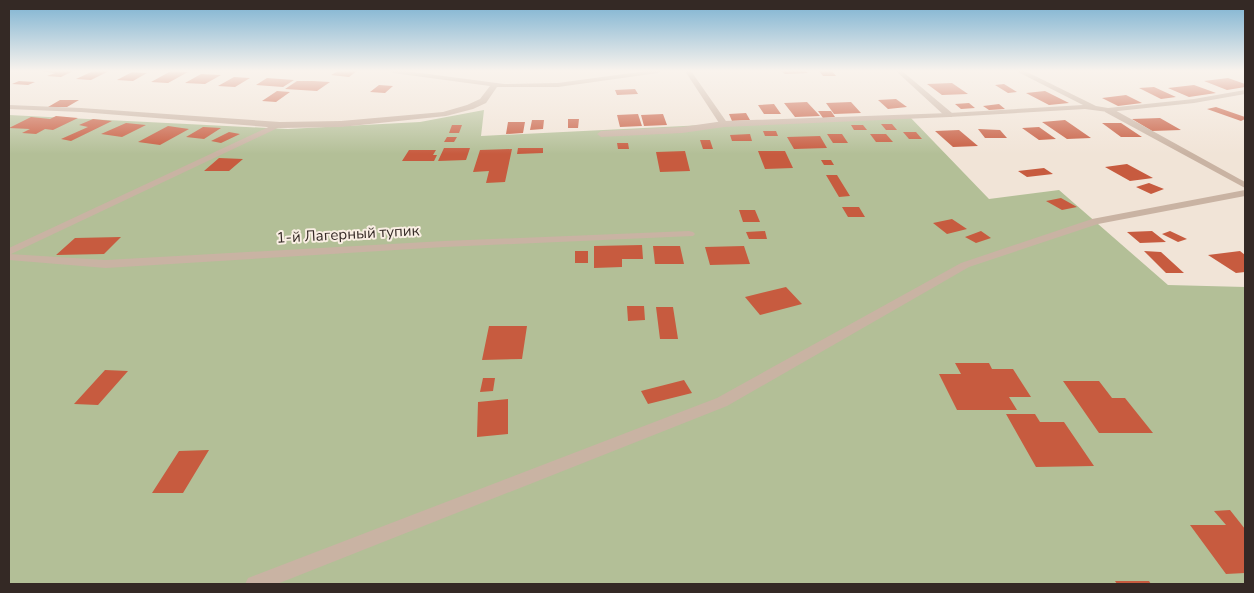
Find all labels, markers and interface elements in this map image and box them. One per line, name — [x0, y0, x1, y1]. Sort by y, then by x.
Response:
street label: 1-й Лагерный тупик — [276, 220, 420, 248]

